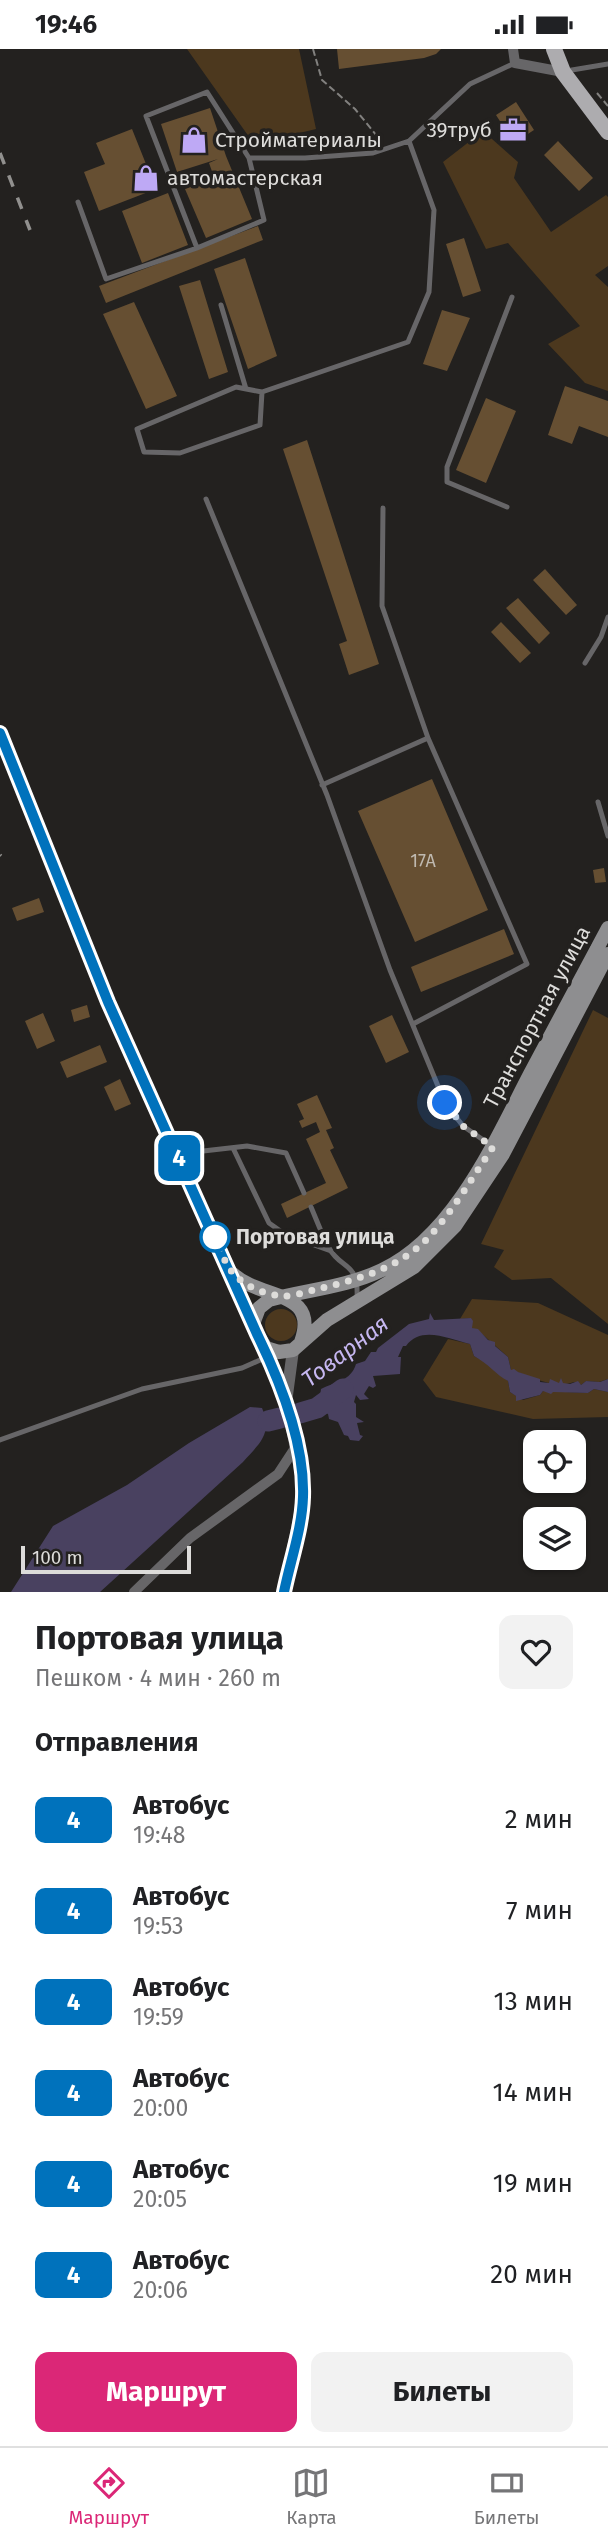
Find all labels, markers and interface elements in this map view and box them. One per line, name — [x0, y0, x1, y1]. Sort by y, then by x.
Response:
text: 19:46 — [35, 9, 97, 40]
office icon: 39труб — [498, 115, 528, 145]
place label: 39труб — [426, 117, 492, 143]
shop icon: Стройматериалы — [179, 125, 209, 155]
place label: Стройматериалы — [215, 127, 382, 153]
shop icon: автомастерская — [131, 163, 161, 193]
place label: автомастерская — [167, 165, 323, 191]
house number: 17А — [410, 850, 436, 872]
street label: Транспортная улица — [478, 921, 596, 1113]
your location — [427, 1085, 462, 1120]
line badge: 4 — [156, 1135, 202, 1181]
text: 4 — [172, 1144, 186, 1172]
marker: Портовая улица — [200, 1222, 230, 1252]
place label: Портовая улица — [236, 1224, 394, 1250]
water label: Товарная — [296, 1309, 394, 1393]
map controls — [523, 1430, 586, 1570]
button: locate — [523, 1430, 586, 1493]
button: layers — [523, 1507, 586, 1570]
scale bar — [21, 1543, 191, 1575]
text: 100 m — [32, 1546, 83, 1569]
button: heart — [499, 1615, 573, 1689]
text: Портовая улица — [35, 1618, 284, 1658]
text: Пешком · 4 мин · 260 m — [35, 1664, 281, 1692]
text: Отправления — [35, 1727, 198, 1758]
text: Автобус — [133, 1790, 230, 1821]
text: 2 мин — [505, 1804, 573, 1835]
text: 4 — [67, 1806, 80, 1834]
text: 19:48 — [133, 1821, 185, 1849]
text: Автобус — [133, 1881, 230, 1912]
text: 7 мин — [506, 1895, 573, 1926]
text: 4 — [67, 1897, 80, 1925]
text: 19:53 — [133, 1912, 184, 1940]
text: Автобус — [133, 1972, 230, 2003]
text: 13 мин — [493, 1986, 573, 2017]
text: 4 — [67, 1988, 80, 2016]
text: 19:59 — [133, 2003, 184, 2031]
text: Автобус — [133, 2063, 230, 2094]
text: 14 мин — [493, 2077, 573, 2108]
text: 4 — [67, 2079, 80, 2107]
text: 20:00 — [133, 2094, 188, 2122]
text: Автобус — [133, 2154, 230, 2185]
text: 19 мин — [493, 2168, 573, 2199]
text: 4 — [67, 2170, 80, 2198]
text: 20:05 — [133, 2185, 187, 2213]
text: Автобус — [133, 2245, 230, 2276]
text: 20 мин — [490, 2259, 573, 2290]
text: 4 — [67, 2261, 80, 2289]
text: 20:06 — [133, 2276, 188, 2304]
button: Маршрут — [35, 2352, 297, 2432]
button: Билеты — [311, 2352, 573, 2432]
tab: Маршрут — [69, 2464, 149, 2529]
tab: Карта — [286, 2464, 337, 2529]
tab: Билеты — [474, 2464, 539, 2529]

